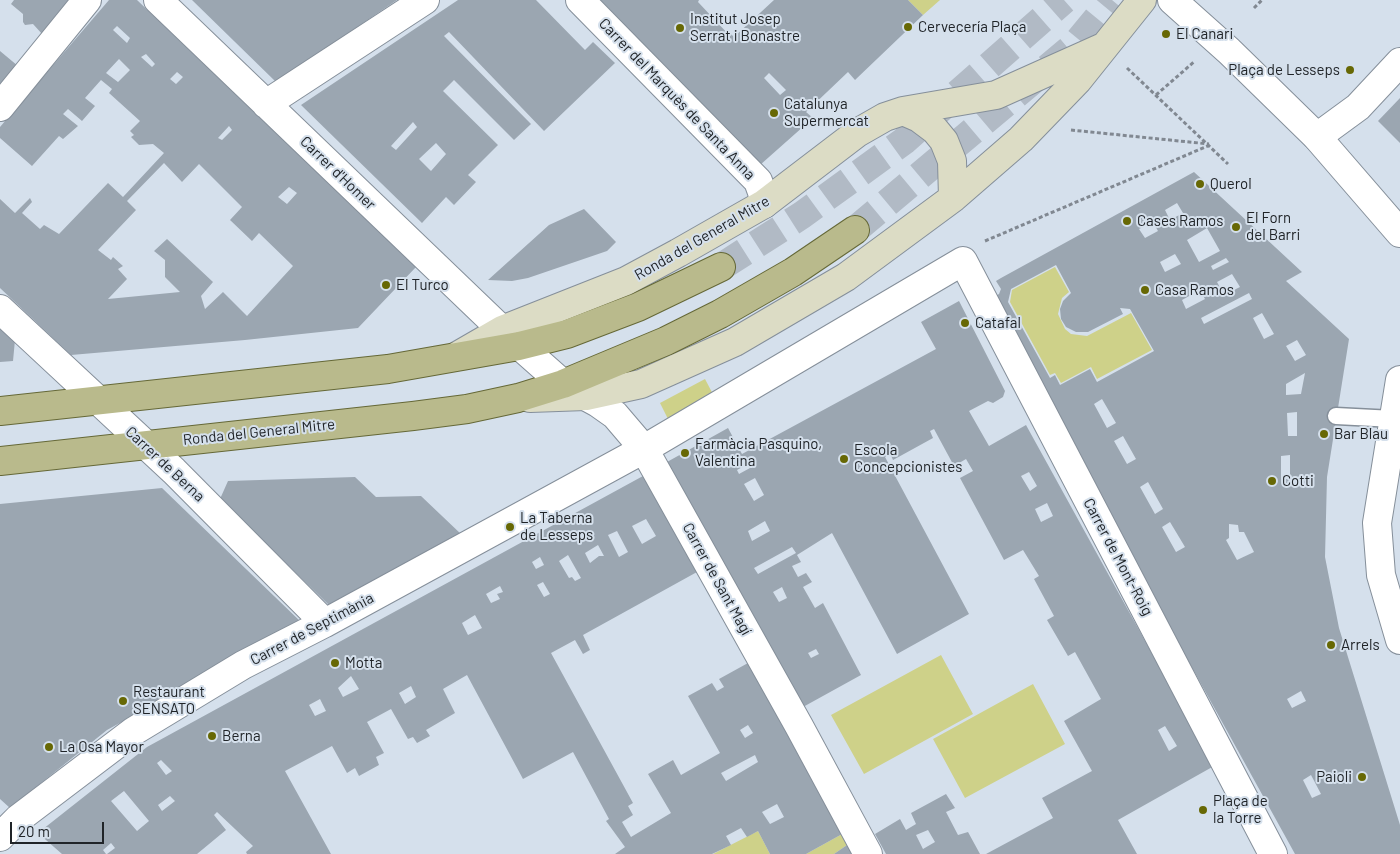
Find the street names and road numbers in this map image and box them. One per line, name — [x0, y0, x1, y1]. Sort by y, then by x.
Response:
street label: Carrer del Marquès de Santa Anna — [595, 15, 759, 183]
street label: Carrer d'Homer — [297, 133, 379, 213]
street label: Ronda del General Mitre — [631, 192, 773, 284]
street label: Ronda del General Mitre — [182, 415, 336, 449]
street label: Carrer de Berna — [122, 423, 208, 505]
street label: Carrer de Mont-Roig — [1079, 495, 1157, 619]
street label: Carrer de Sant Magí — [679, 520, 755, 638]
street label: Carrer de Septimània — [247, 589, 377, 669]

